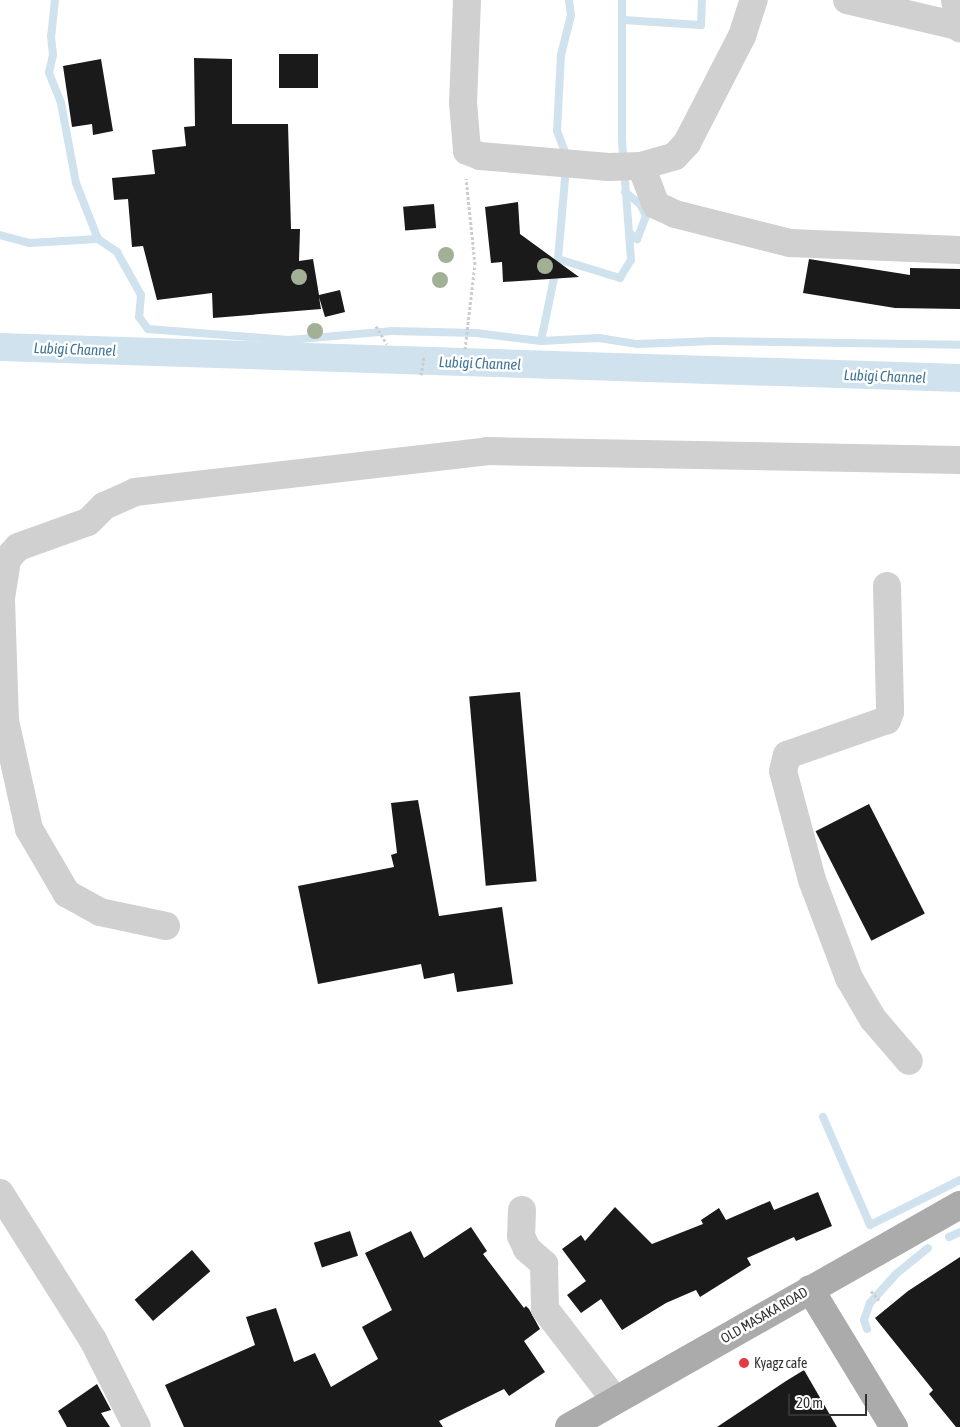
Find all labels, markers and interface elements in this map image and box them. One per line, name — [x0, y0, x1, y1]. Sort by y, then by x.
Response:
water label: Lubigi Channel — [33, 339, 117, 359]
water label: Lubigi Channel — [438, 353, 522, 373]
water label: Lubigi Channel — [843, 366, 927, 386]
street label: OLD MASAKA ROAD — [717, 1283, 811, 1347]
place label: Kyagz cafe — [754, 1355, 807, 1371]
marker: Kyagz cafe — [738, 1357, 750, 1369]
scale bar — [790, 1384, 869, 1416]
text: 20 m — [796, 1394, 823, 1411]

